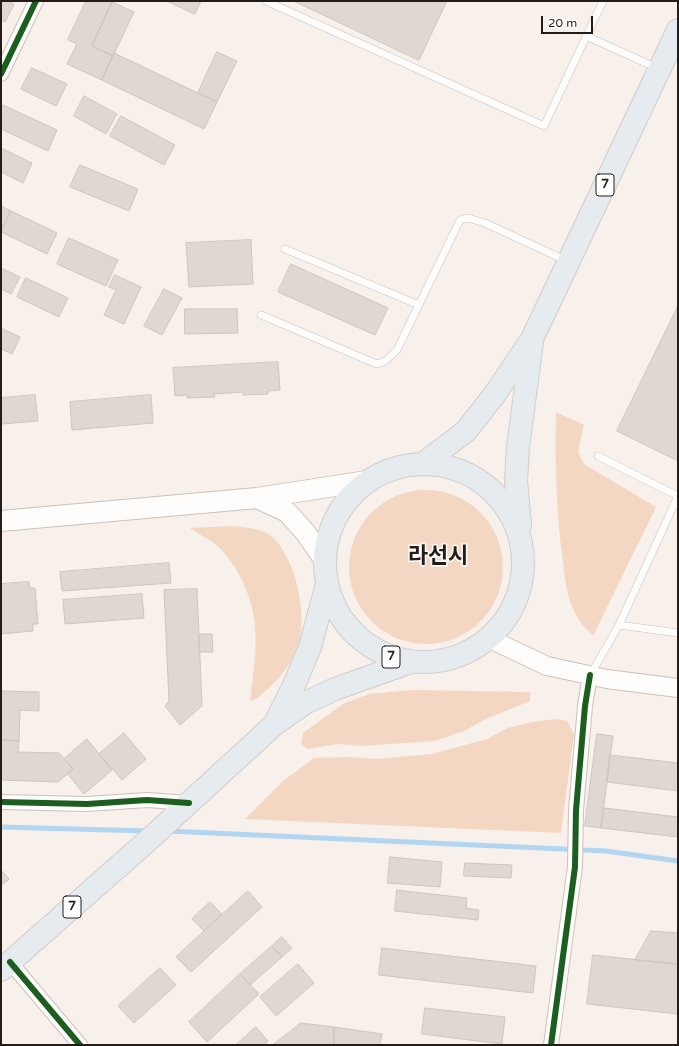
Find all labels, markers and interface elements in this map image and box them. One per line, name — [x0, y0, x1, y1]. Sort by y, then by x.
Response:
scale bar — [543, 8, 595, 34]
text: 20 m — [548, 16, 577, 30]
road number: 7 — [596, 174, 614, 196]
district label: 라선시 — [408, 544, 468, 570]
road number: 7 — [382, 646, 400, 668]
road number: 7 — [63, 896, 81, 918]

